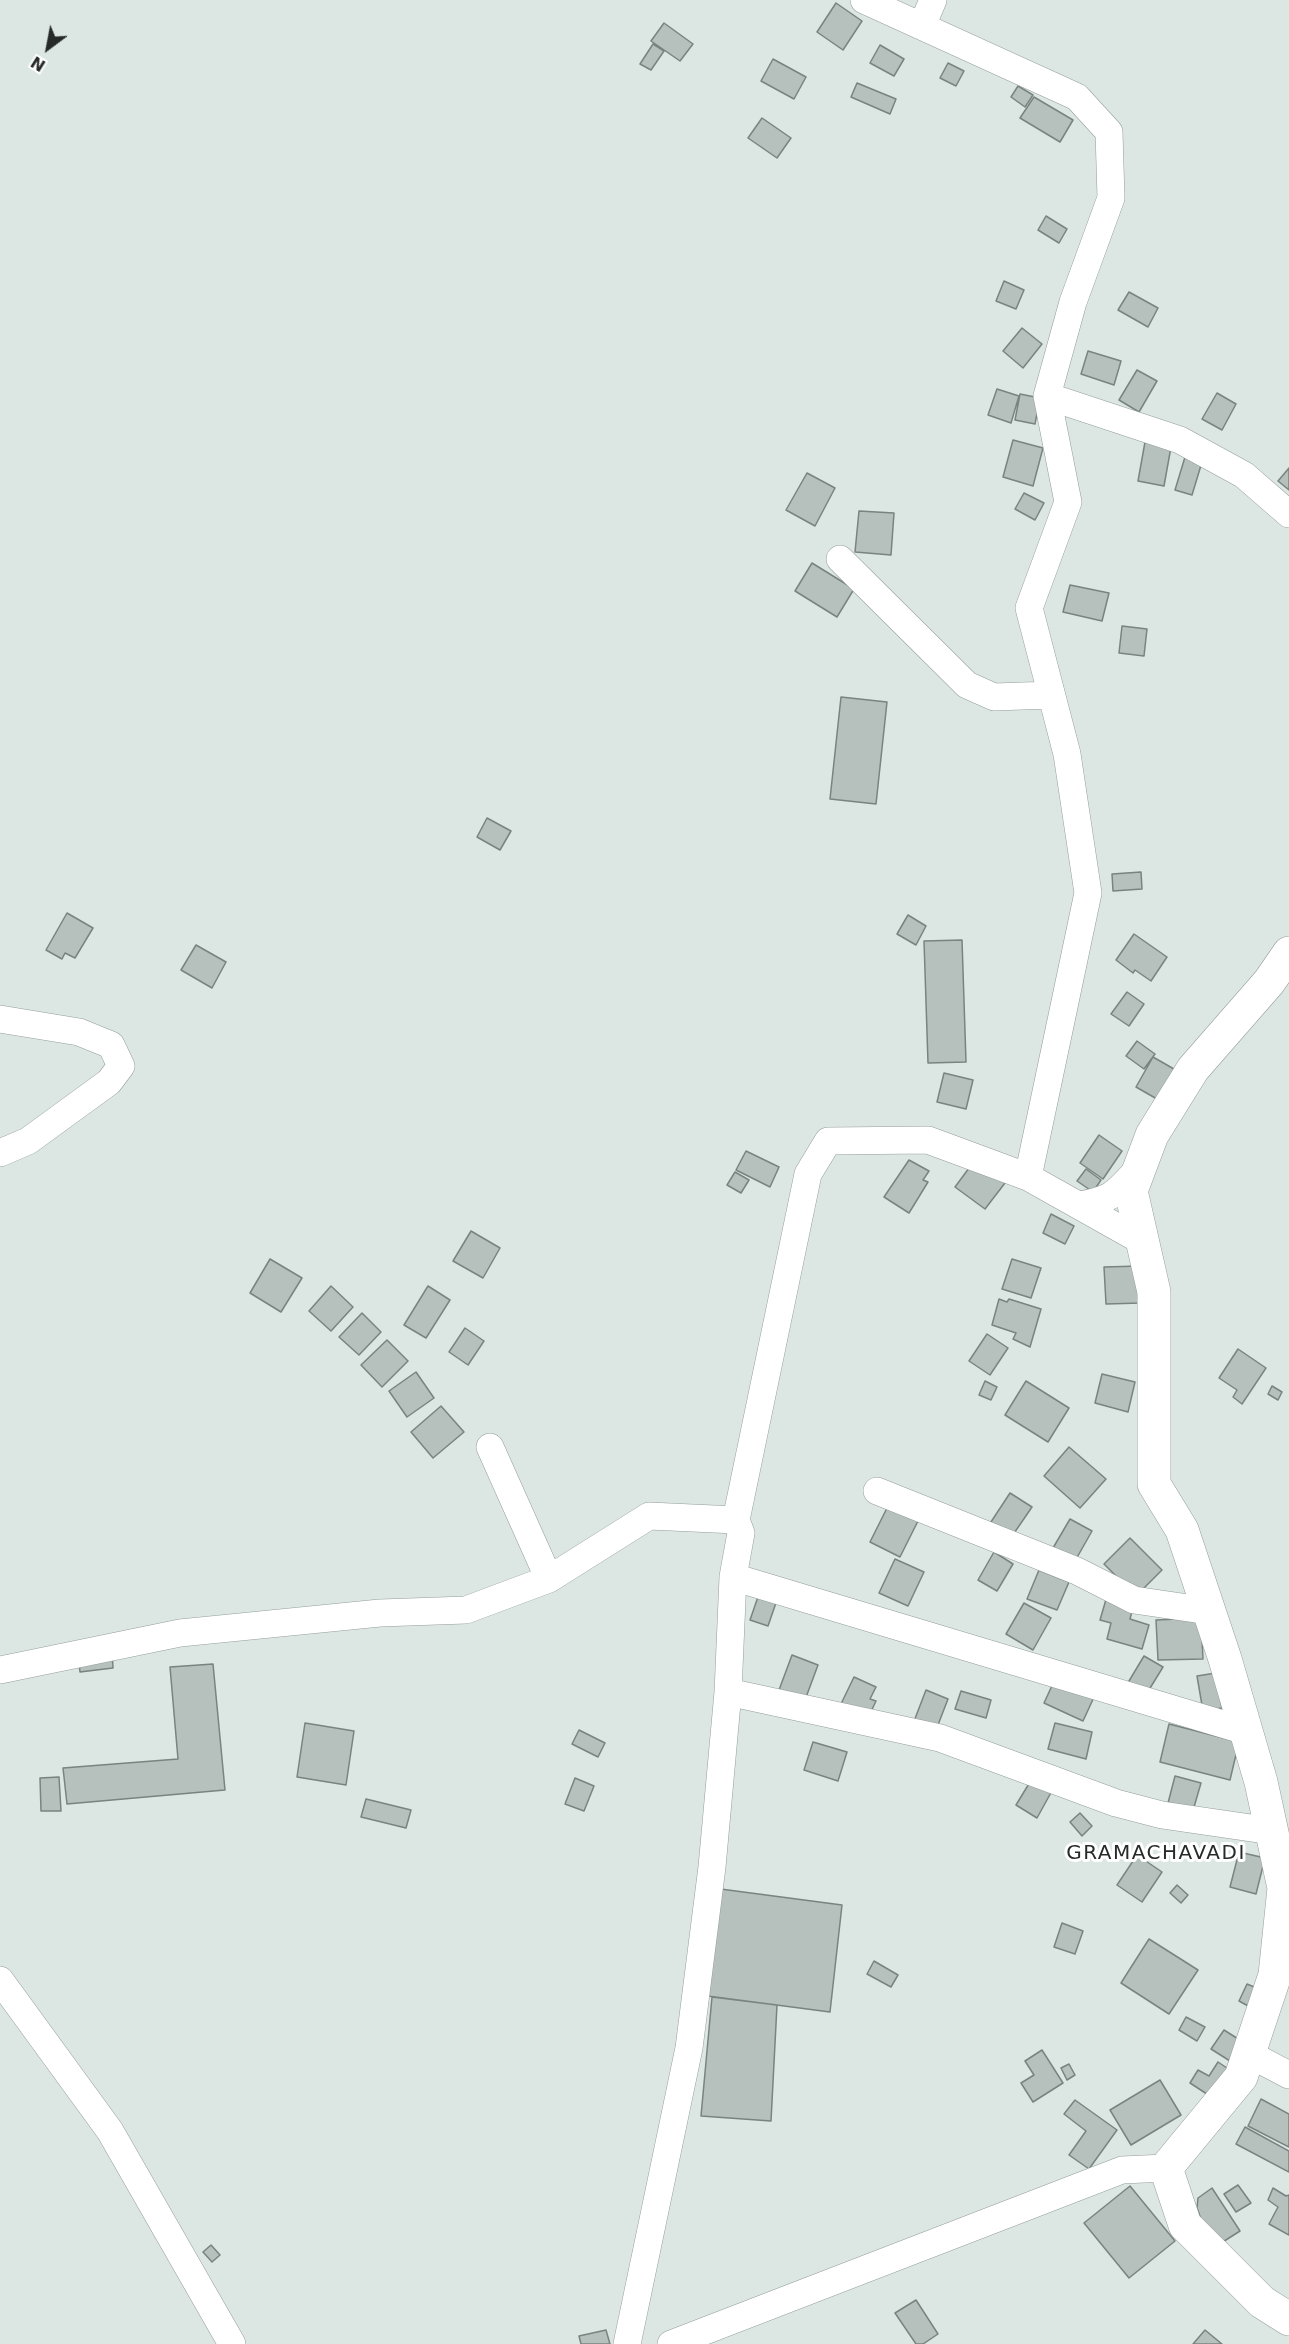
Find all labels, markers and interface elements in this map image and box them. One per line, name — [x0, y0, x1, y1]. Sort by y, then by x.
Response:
north arrow — [18, 18, 78, 78]
text: N — [27, 52, 49, 75]
district label: GRAMACHAVADI — [1066, 1842, 1246, 1866]

